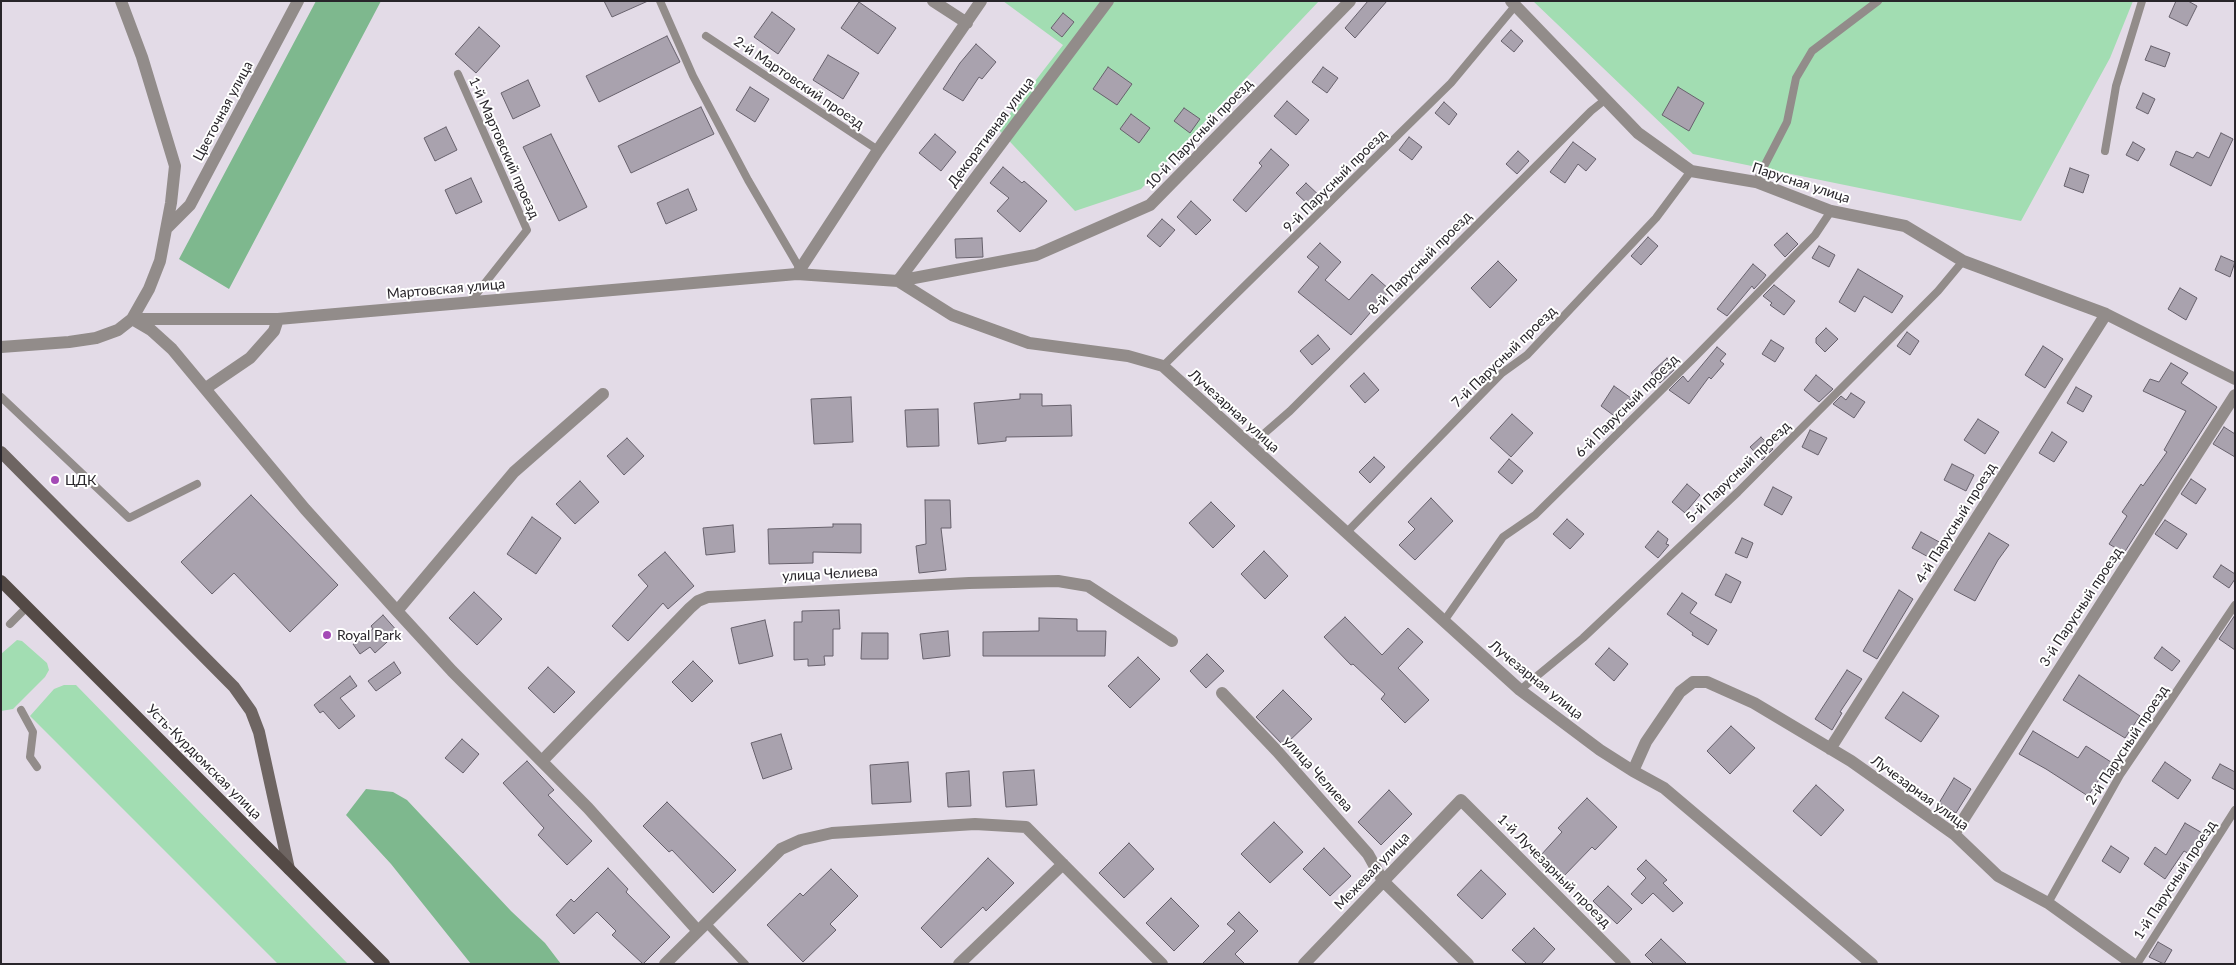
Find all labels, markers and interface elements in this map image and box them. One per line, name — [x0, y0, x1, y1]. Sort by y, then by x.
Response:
street label: 2-й Мартовский проезд — [731, 33, 867, 133]
street label: Цветочная улица — [190, 58, 256, 164]
street label: 1-й Мартовский проезд — [465, 74, 543, 222]
street label: Декоративная улица — [944, 74, 1038, 190]
street label: 10-й Парусный проезд — [1142, 75, 1256, 193]
street label: 9-й Парусный проезд — [1280, 126, 1390, 236]
street label: Парусная улица — [1750, 159, 1852, 207]
street label: 8-й Парусный проезд — [1365, 208, 1475, 318]
street label: Мартовская улица — [386, 275, 506, 303]
street label: 7-й Парусный проезд — [1448, 303, 1560, 411]
street label: 6-й Парусный проезд — [1572, 351, 1682, 461]
street label: Лучезарная улица — [1185, 366, 1283, 456]
street label: 5-й Парусный проезд — [1682, 418, 1794, 526]
street label: 4-й Парусный проезд — [1912, 460, 2000, 586]
place label: ЦДК — [65, 472, 96, 488]
marker: ЦДК — [49, 474, 61, 486]
street label: 3-й Парусный проезд — [2036, 544, 2126, 670]
street label: улица Челиева — [782, 563, 878, 585]
place label: Royal Park — [337, 627, 401, 643]
marker: Royal Park — [321, 629, 333, 641]
street label: Лучезарная улица — [1485, 637, 1587, 723]
street label: 2-й Парусный проезд — [2082, 682, 2172, 808]
street label: Усть-Курдюмская улица — [143, 701, 265, 823]
street label: улица Челиева — [1280, 733, 1356, 815]
street label: Лучезарная улица — [1868, 752, 1972, 834]
street label: 1-й Лучезарный проезд — [1494, 811, 1614, 931]
street label: 1-й Парусный проезд — [2130, 817, 2220, 943]
street label: Межевая улица — [1331, 829, 1413, 913]

